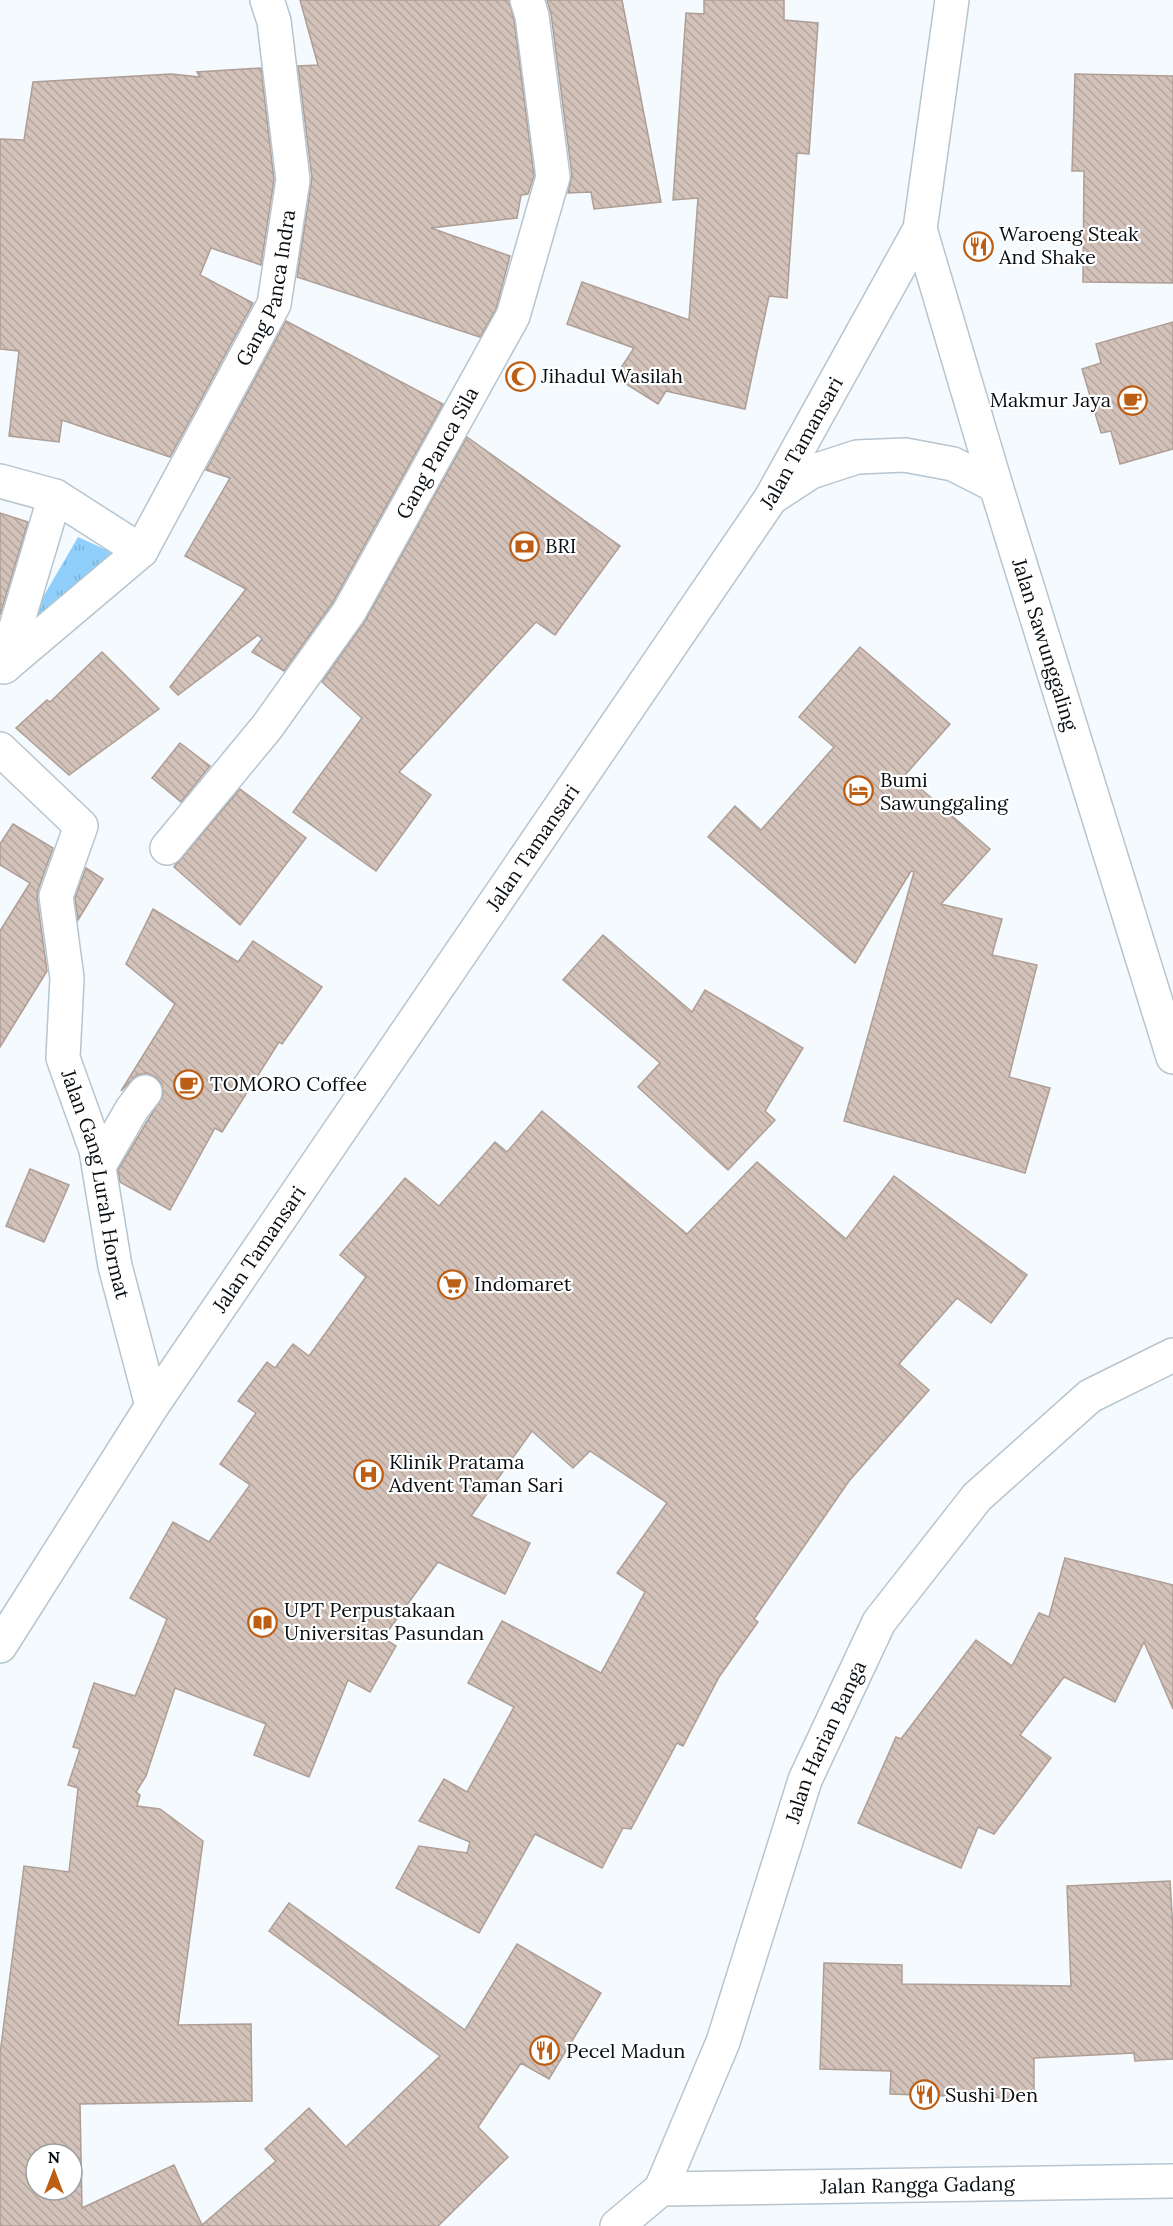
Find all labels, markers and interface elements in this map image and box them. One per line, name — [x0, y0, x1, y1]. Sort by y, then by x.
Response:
street label: Gang Panca Indra — [230, 208, 300, 370]
place label: Waroeng Steak And Shake — [998, 221, 1139, 269]
restaurant icon: Waroeng Steak And Shake — [962, 230, 994, 262]
mosque icon: Jihadul Wasilah — [504, 360, 536, 392]
place label: Jihadul Wasilah — [540, 363, 683, 388]
street label: Jalan Tamansari — [754, 372, 848, 515]
street label: Gang Panca Sila — [390, 382, 483, 523]
cafe icon: Makmur Jaya — [1116, 384, 1148, 416]
place label: Makmur Jaya — [990, 387, 1111, 412]
bank icon: BRI — [508, 530, 540, 562]
place label: BRI — [545, 533, 577, 558]
street label: Jalan Sawunggaling — [1007, 554, 1084, 734]
place label: Bumi Sawunggaling — [880, 767, 1009, 815]
hotel icon: Bumi Sawunggaling — [843, 775, 875, 807]
street label: Jalan Tamansari — [480, 779, 584, 916]
street label: Jalan Gang Lurah Hormat — [56, 1065, 136, 1302]
cafe icon: TOMORO Coffee — [173, 1068, 205, 1100]
place label: TOMORO Coffee — [210, 1071, 367, 1096]
street label: Jalan Tamansari — [206, 1181, 310, 1318]
supermarket icon: Indomaret — [437, 1268, 469, 1300]
place label: Indomaret — [474, 1271, 572, 1296]
place label: Klinik Pratama Advent Taman Sari — [388, 1449, 563, 1497]
hospital icon: Klinik Pratama Advent Taman Sari — [352, 1458, 384, 1490]
place label: UPT Perpustakaan Universitas Pasundan — [284, 1597, 484, 1645]
library icon: UPT Perpustakaan Universitas Pasundan — [247, 1606, 279, 1638]
street label: Jalan Harian Banga — [779, 1656, 871, 1827]
restaurant icon: Pecel Madun — [529, 2035, 561, 2067]
place label: Pecel Madun — [566, 2038, 685, 2063]
restaurant icon: Sushi Den — [908, 2079, 940, 2111]
place label: Sushi Den — [945, 2082, 1038, 2107]
north arrow — [24, 2142, 84, 2202]
text: N — [48, 2147, 60, 2167]
street label: Jalan Rangga Gadang — [819, 2170, 1016, 2199]

